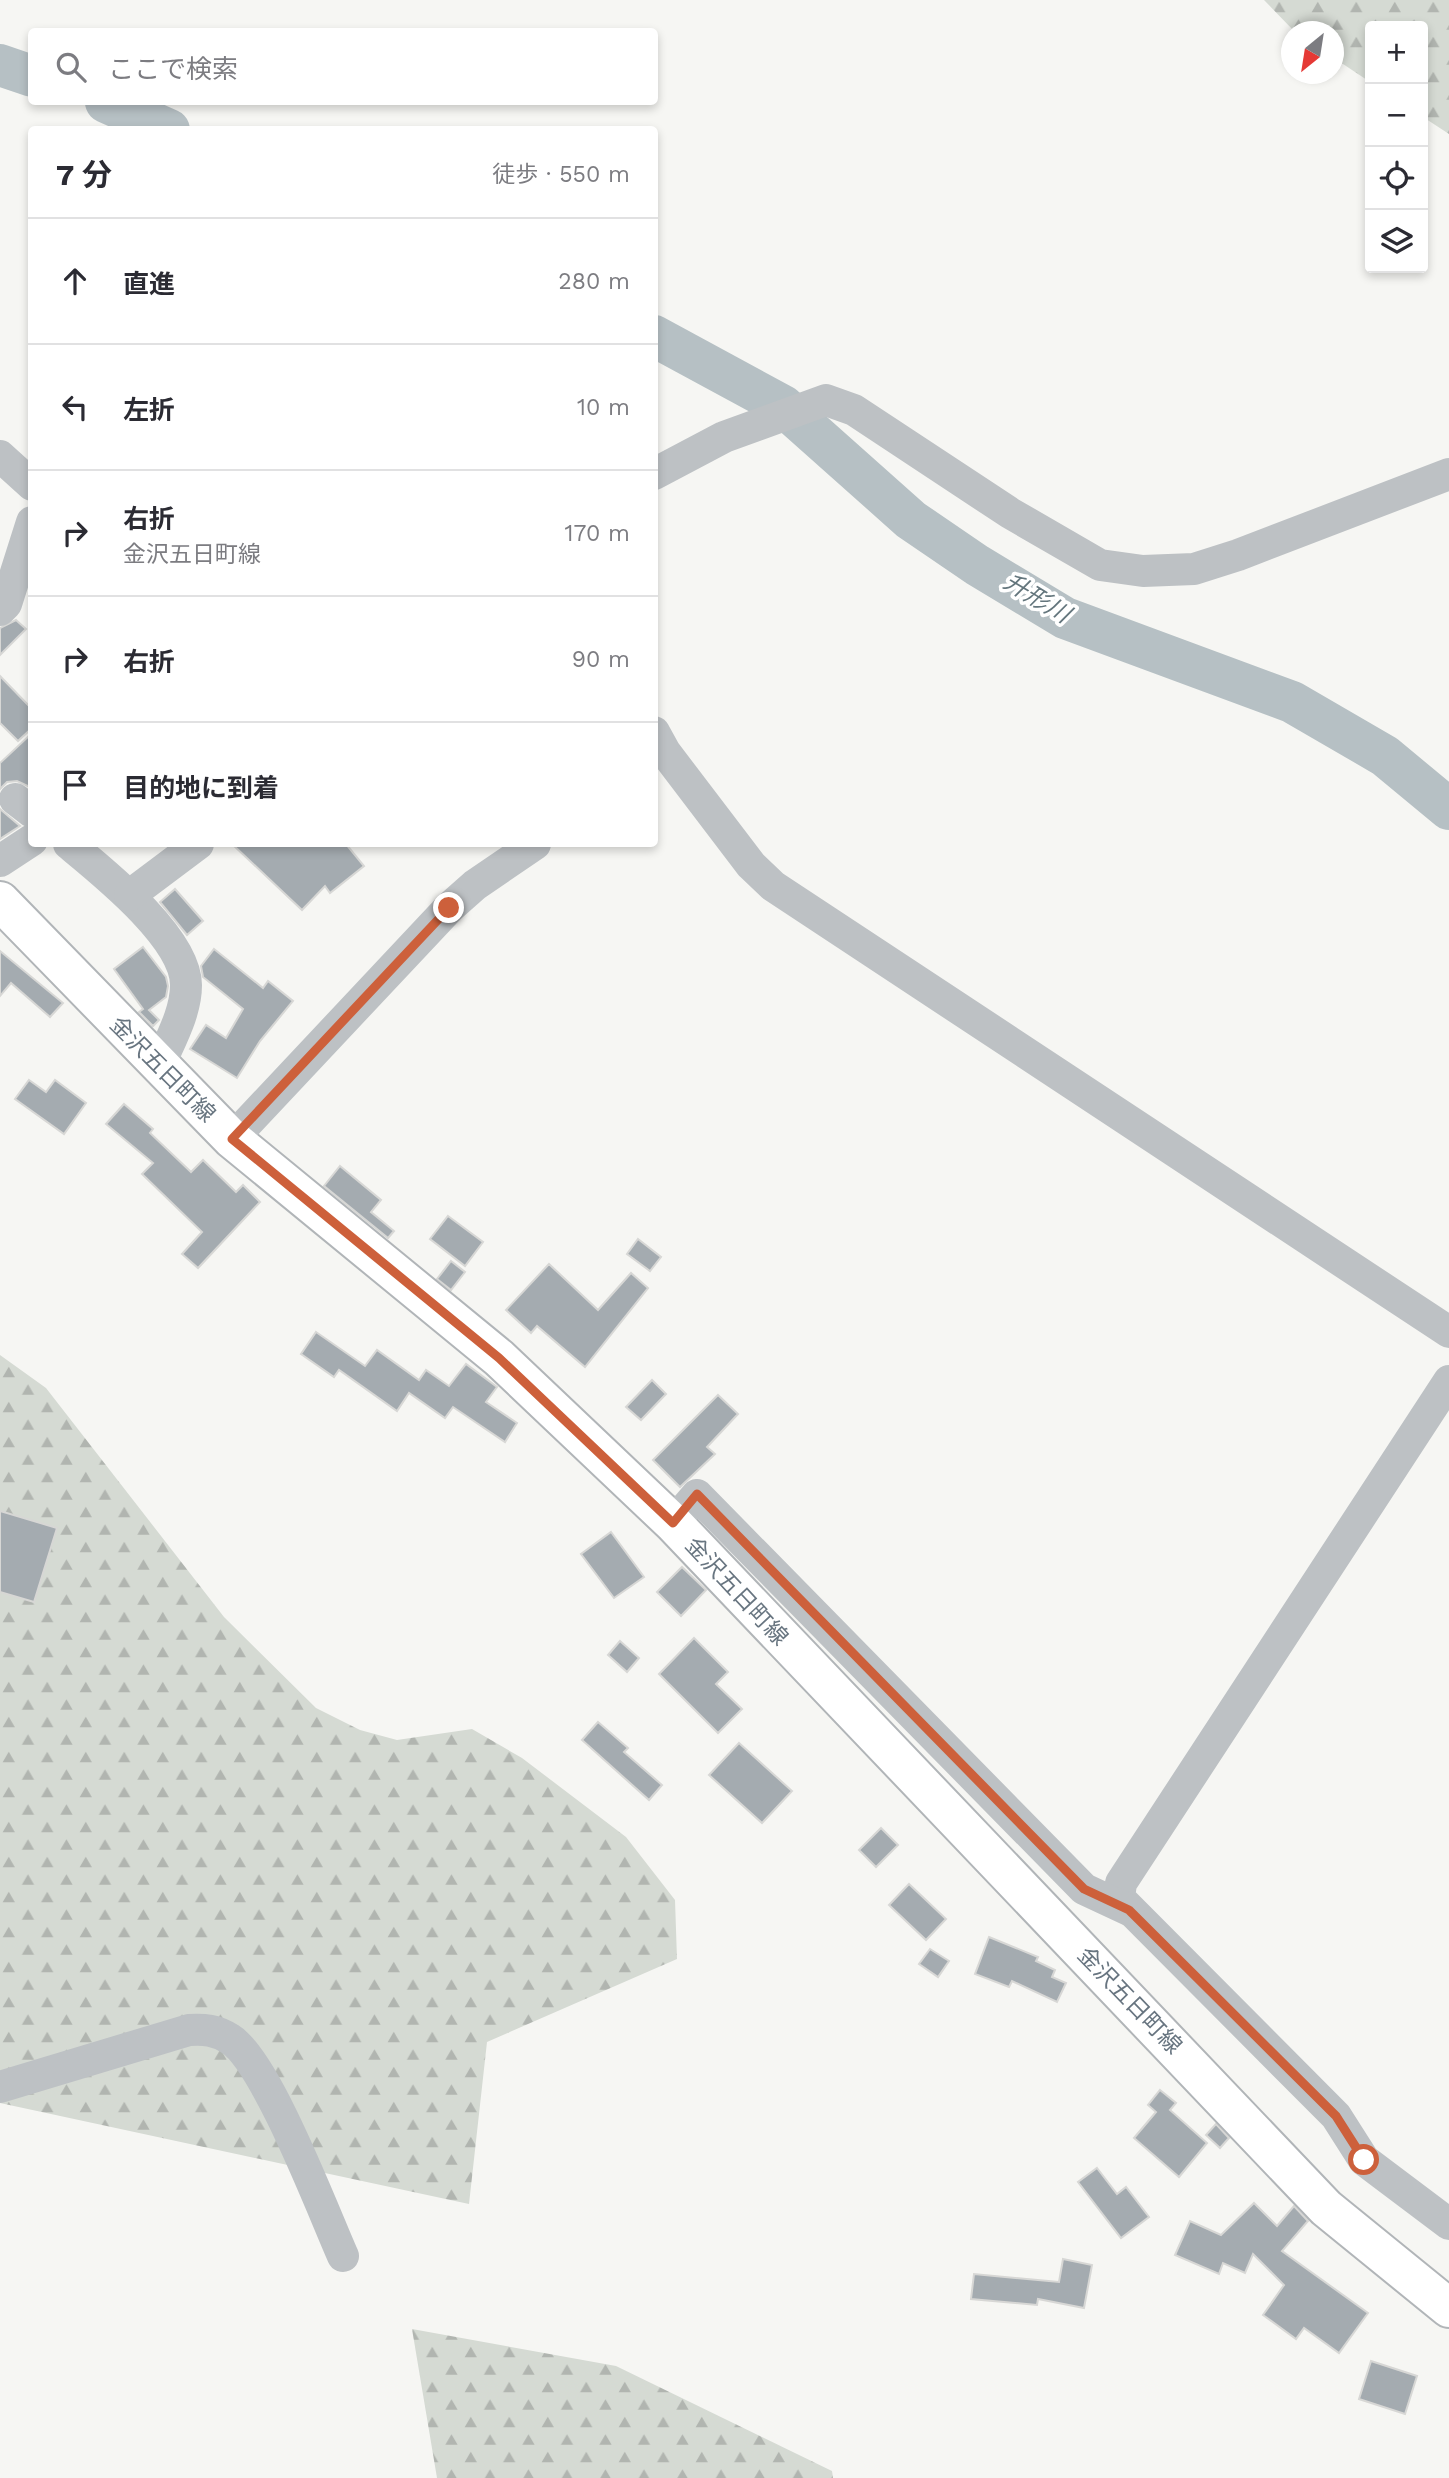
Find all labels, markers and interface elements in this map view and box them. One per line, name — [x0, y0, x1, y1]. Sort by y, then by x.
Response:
north arrow — [1281, 21, 1344, 84]
map controls — [1365, 21, 1428, 273]
button: + — [1365, 21, 1428, 84]
search box — [28, 28, 658, 105]
icon: search — [52, 48, 90, 86]
text: ここで検索 — [108, 54, 238, 84]
button: − — [1365, 84, 1428, 147]
button: locate — [1365, 147, 1428, 210]
text: 7 分 — [56, 157, 112, 192]
text: 徒歩 · 550 m — [492, 161, 630, 188]
button: layers — [1365, 210, 1428, 273]
icon: ahead — [56, 262, 94, 300]
text: 280 m — [558, 268, 630, 295]
text: 直進 — [123, 269, 175, 299]
icon: left — [56, 388, 94, 426]
text: 10 m — [577, 394, 630, 421]
text: 左折 — [123, 395, 175, 425]
text: 右折 — [123, 504, 175, 534]
icon: right — [56, 514, 94, 552]
text: 170 m — [565, 520, 630, 547]
text: 金沢五日町線 — [123, 541, 261, 568]
water label: 升形川 — [999, 567, 1078, 630]
icon: right — [56, 640, 94, 678]
text: 90 m — [572, 646, 630, 673]
text: 右折 — [123, 647, 175, 677]
icon: arrive — [56, 766, 94, 804]
text: 目的地に到着 — [123, 773, 279, 803]
route end — [433, 892, 464, 923]
street label: 金沢五日町線 — [104, 1011, 221, 1128]
street label: 金沢五日町線 — [680, 1532, 794, 1651]
street label: 金沢五日町線 — [1072, 1941, 1187, 2059]
route start — [1348, 2144, 1379, 2175]

